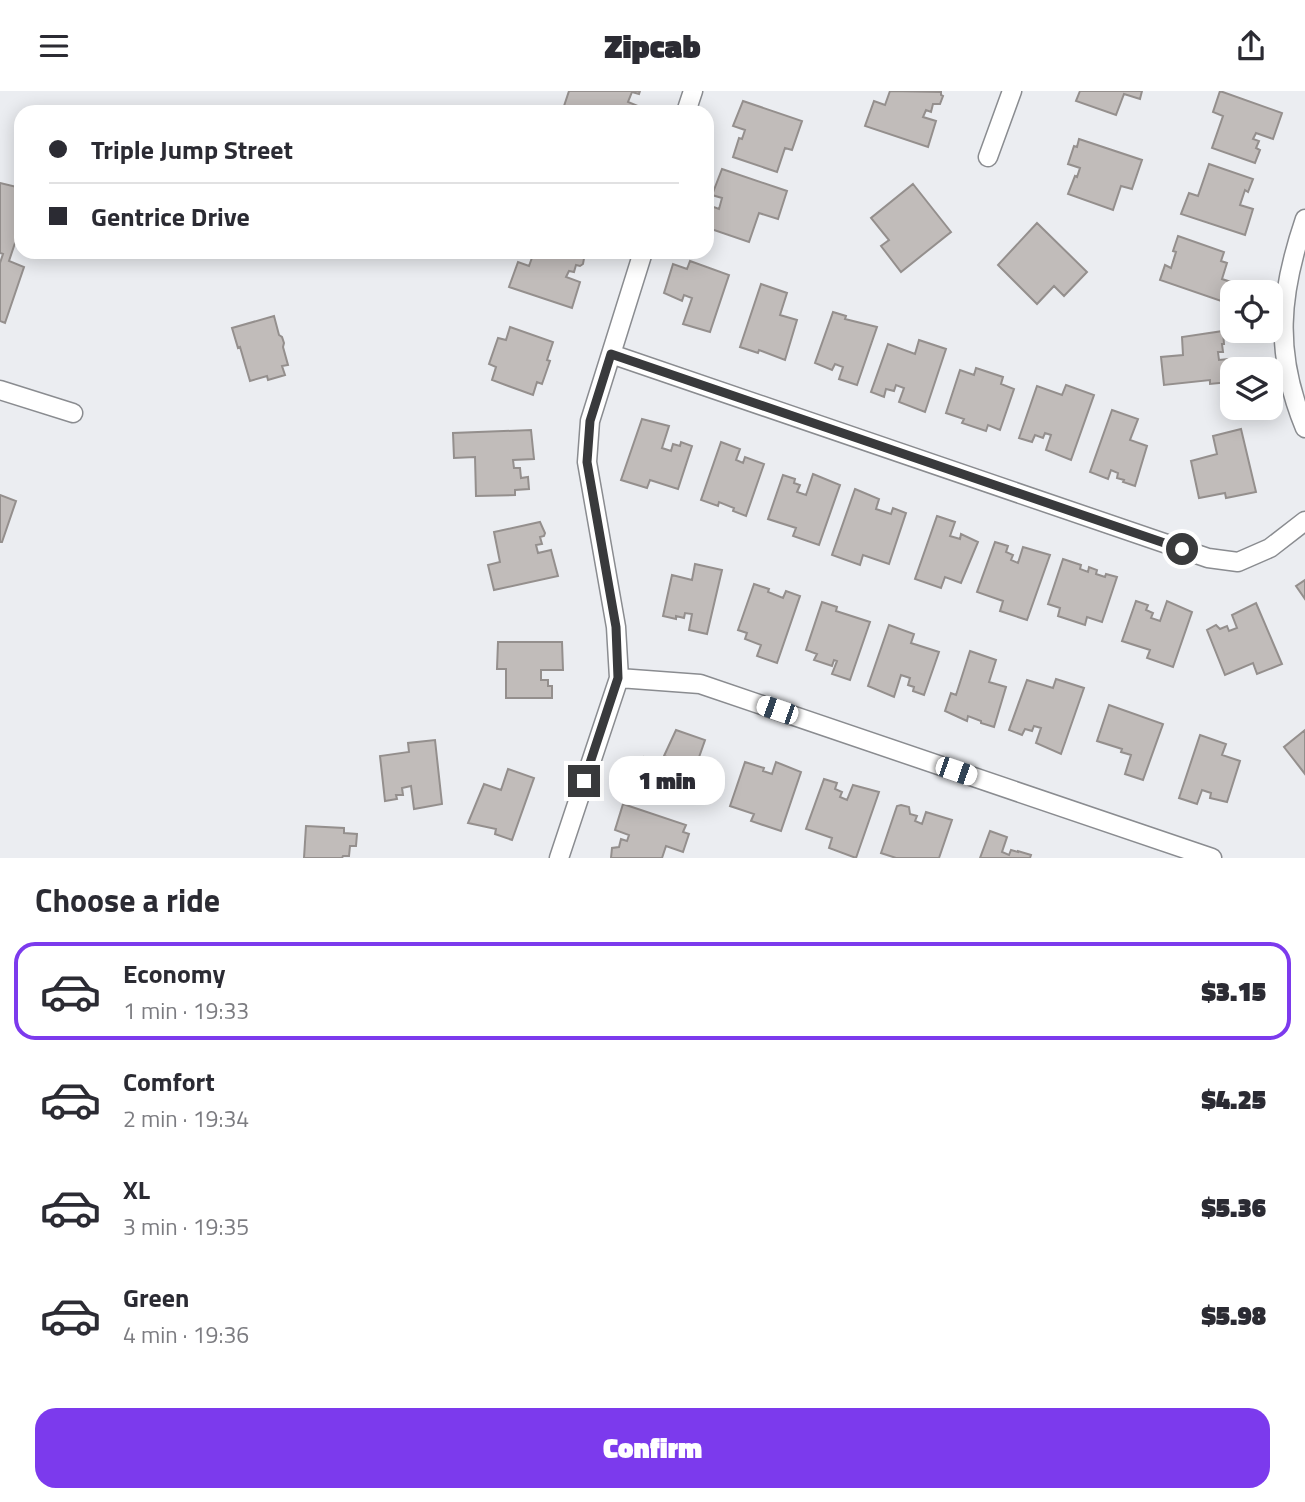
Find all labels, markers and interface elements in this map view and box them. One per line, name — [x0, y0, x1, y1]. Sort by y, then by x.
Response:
text: Zipcab — [604, 22, 701, 70]
icon: menu — [35, 27, 73, 65]
icon: share — [1232, 27, 1270, 65]
text: Triple Jump Street — [91, 130, 293, 169]
text: Gentrice Drive — [91, 197, 250, 236]
map controls — [1220, 280, 1283, 420]
button: locate — [1220, 280, 1283, 343]
button: layers — [1220, 357, 1283, 420]
route start — [1166, 533, 1198, 565]
car — [754, 693, 801, 727]
car — [933, 754, 980, 788]
callout: 1 min — [608, 757, 724, 805]
text: 1 min — [638, 763, 696, 798]
route end — [568, 765, 600, 797]
text: Choose a ride — [35, 876, 220, 924]
text: Economy — [123, 954, 225, 993]
icon: car — [39, 960, 102, 1023]
text: $3.15 — [1201, 972, 1266, 1011]
text: 1 min · 19:33 — [123, 993, 249, 1028]
text: Comfort — [123, 1062, 215, 1101]
icon: car — [39, 1068, 102, 1131]
text: $4.25 — [1201, 1080, 1266, 1119]
text: 2 min · 19:34 — [123, 1101, 249, 1136]
text: XL — [123, 1170, 150, 1209]
icon: car — [39, 1176, 102, 1239]
text: $5.36 — [1201, 1188, 1266, 1227]
text: 3 min · 19:35 — [123, 1209, 249, 1244]
text: Green — [123, 1278, 189, 1317]
icon: car — [39, 1284, 102, 1347]
text: $5.98 — [1201, 1296, 1266, 1335]
text: 4 min · 19:36 — [123, 1317, 249, 1352]
button: Confirm — [35, 1408, 1270, 1488]

